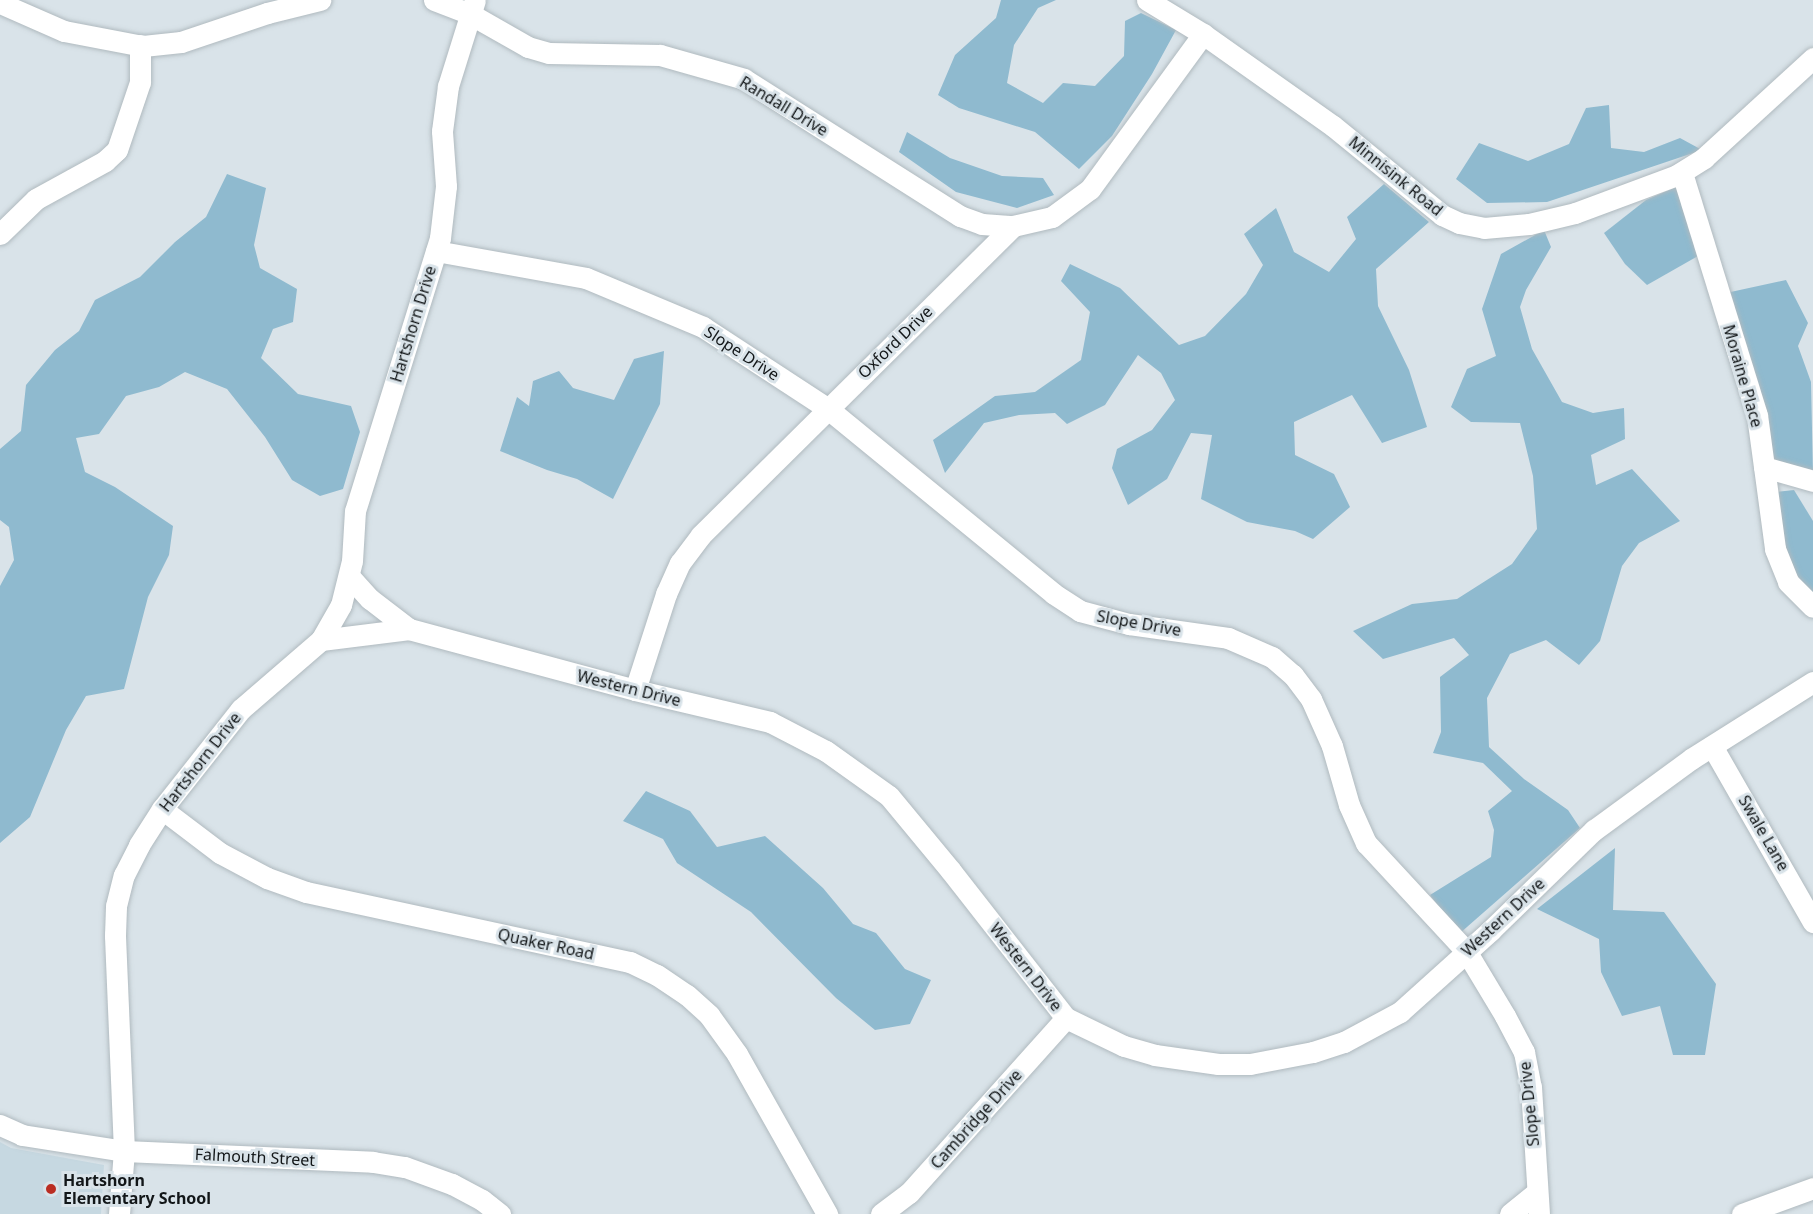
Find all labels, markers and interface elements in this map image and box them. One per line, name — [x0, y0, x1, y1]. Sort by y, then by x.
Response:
street label: Randall Drive — [736, 72, 832, 140]
street label: Minnisink Road — [1345, 132, 1447, 220]
street label: Hartshorn Drive — [386, 263, 440, 385]
street label: Oxford Drive — [854, 302, 936, 382]
street label: Slope Drive — [701, 322, 783, 384]
street label: Moraine Place — [1719, 322, 1767, 430]
street label: Slope Drive — [1095, 606, 1183, 640]
street label: Western Drive — [575, 666, 683, 710]
street label: Hartshorn Drive — [155, 709, 245, 815]
street label: Swale Lane — [1735, 792, 1793, 874]
street label: Western Drive — [1458, 874, 1548, 960]
street label: Western Drive — [986, 919, 1066, 1015]
street label: Quaker Road — [496, 924, 596, 964]
street label: Slope Drive — [1515, 1061, 1543, 1147]
street label: Cambridge Drive — [926, 1065, 1026, 1173]
street label: Falmouth Street — [194, 1144, 316, 1170]
place label: Hartshorn Elementary School — [63, 1170, 211, 1208]
marker: Hartshorn Elementary School — [44, 1182, 58, 1196]

